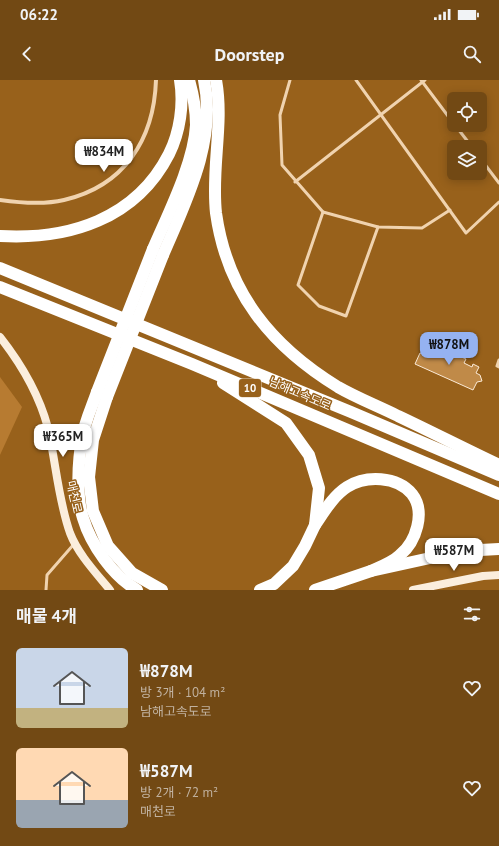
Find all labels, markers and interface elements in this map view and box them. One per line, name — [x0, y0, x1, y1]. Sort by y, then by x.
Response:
text: 06:22 — [20, 5, 58, 24]
icon: back — [16, 43, 38, 65]
text: Doorstep — [215, 43, 284, 66]
icon: search — [461, 43, 483, 65]
map controls — [447, 92, 487, 180]
button: locate — [447, 92, 487, 132]
pin: ₩834M — [76, 139, 132, 173]
button: layers — [447, 140, 487, 180]
text: ₩834M — [84, 143, 124, 160]
pin: ₩878M — [421, 332, 477, 366]
text: ₩878M — [429, 336, 469, 353]
street label: 남해고속도로 — [267, 374, 334, 413]
road number: 10 — [239, 379, 261, 397]
pin: ₩365M — [35, 424, 91, 458]
text: ₩365M — [43, 428, 83, 445]
street label: 매천로 — [63, 479, 86, 515]
pin: ₩587M — [426, 538, 482, 572]
text: ₩587M — [434, 542, 474, 559]
icon: filters — [461, 603, 483, 625]
text: 매물 4개 — [16, 605, 77, 627]
text: ₩878M — [140, 660, 193, 682]
icon: home — [48, 664, 96, 712]
icon: heart — [461, 677, 483, 699]
text: 방 3개 · 104 m² — [140, 684, 225, 701]
text: 남해고속도로 — [140, 703, 212, 720]
text: ₩587M — [140, 760, 193, 782]
icon: home — [48, 764, 96, 812]
icon: heart — [461, 777, 483, 799]
text: 방 2개 · 72 m² — [140, 784, 218, 801]
text: 매천로 — [140, 803, 176, 820]

